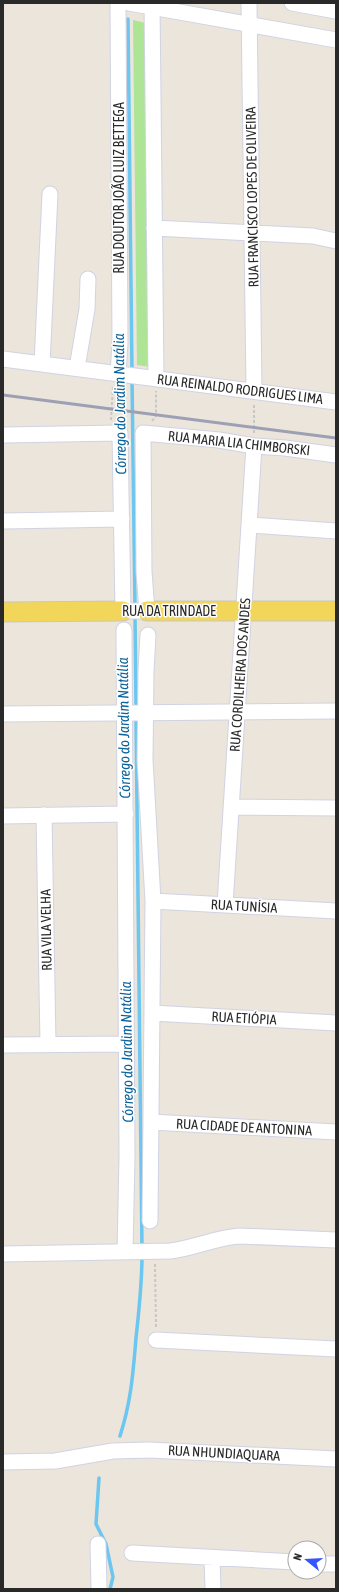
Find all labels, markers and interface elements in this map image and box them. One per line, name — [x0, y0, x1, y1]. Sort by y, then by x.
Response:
street label: RUA DOUTOR JOÃO LUIZ BETTEGA — [111, 102, 127, 274]
street label: RUA FRANCISCO LOPES DE OLIVEIRA — [242, 106, 262, 288]
water label: Córrego do Jardim Natália — [110, 333, 129, 475]
street label: RUA REINALDO RODRIGUES LIMA — [156, 371, 324, 407]
street label: RUA MARIA LIA CHIMBORSKI — [167, 428, 311, 458]
street label: RUA CORDILHEIRA DOS ANDES — [227, 597, 253, 752]
street label: RUA DA TRINDADE — [122, 603, 216, 619]
water label: Córrego do Jardim Natália — [114, 657, 133, 799]
street label: RUA VILA VELHA — [37, 889, 55, 971]
street label: RUA TUNÍSIA — [210, 896, 278, 916]
water label: Córrego do Jardim Natália — [117, 981, 136, 1123]
street label: RUA ETIÓPIA — [211, 1008, 277, 1028]
street label: RUA CIDADE DE ANTONINA — [176, 1115, 313, 1139]
street label: RUA NHUNDIAQUARA — [167, 1442, 281, 1464]
north arrow — [287, 1540, 327, 1580]
text: N — [291, 1552, 304, 1562]

